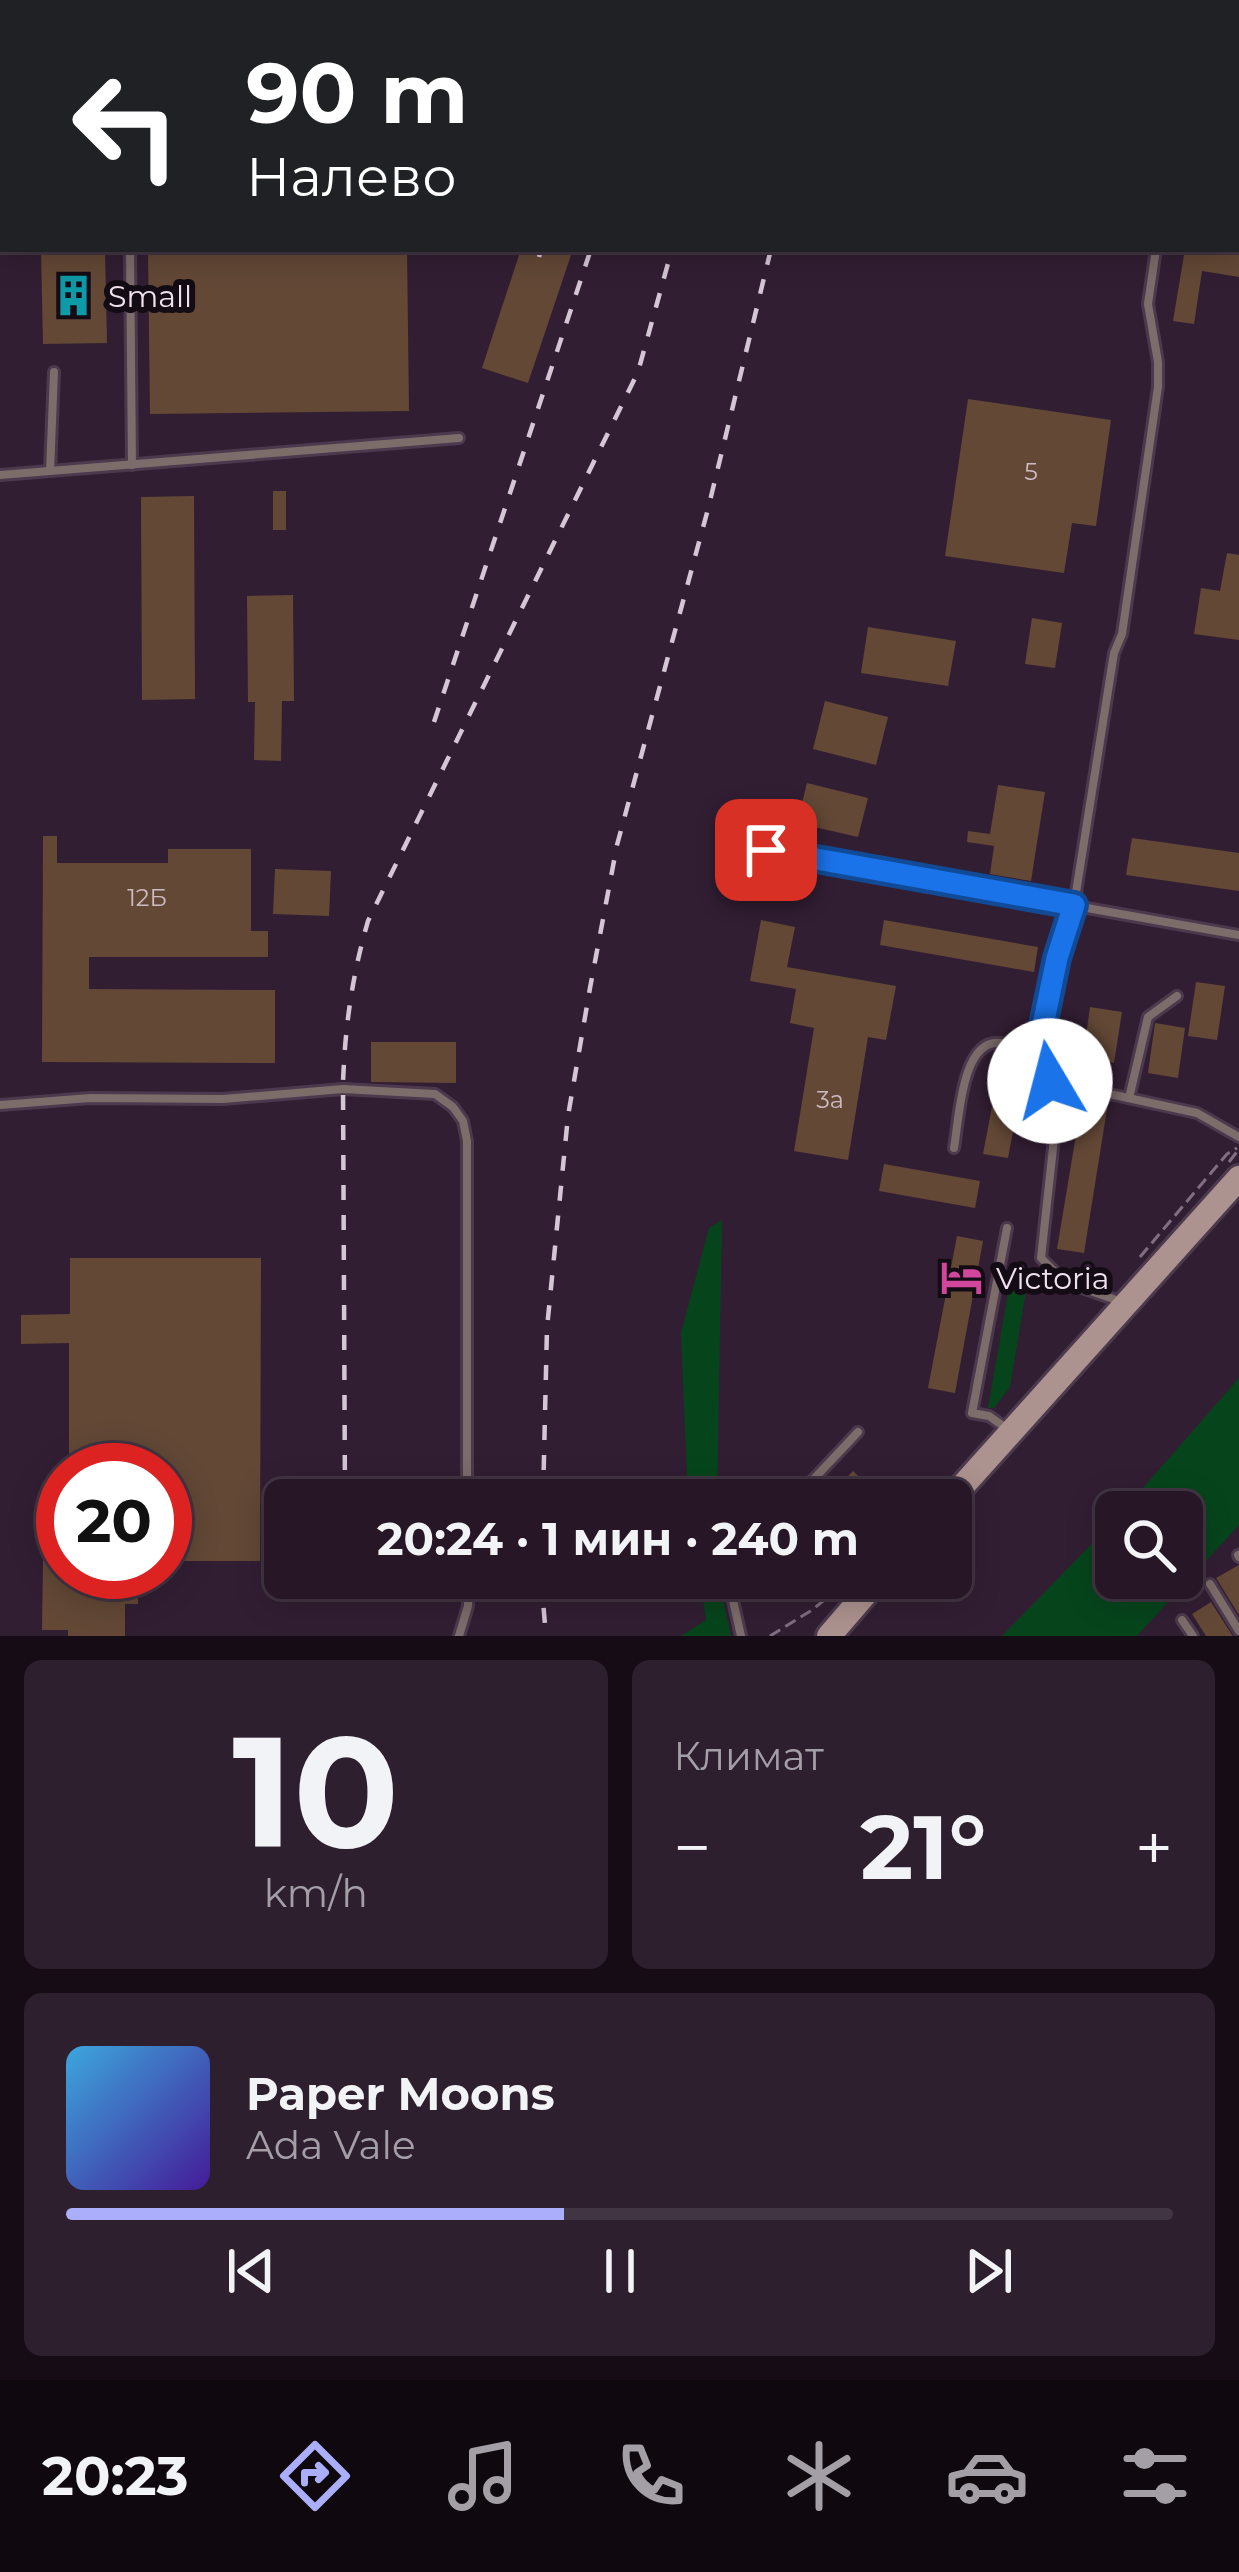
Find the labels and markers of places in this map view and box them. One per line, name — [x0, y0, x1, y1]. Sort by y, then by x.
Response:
building icon: Small — [51, 273, 97, 319]
place label: Small — [108, 278, 192, 315]
pin — [715, 799, 817, 901]
hotel icon: Victoria — [939, 1255, 985, 1301]
place label: Victoria — [996, 1260, 1110, 1297]

